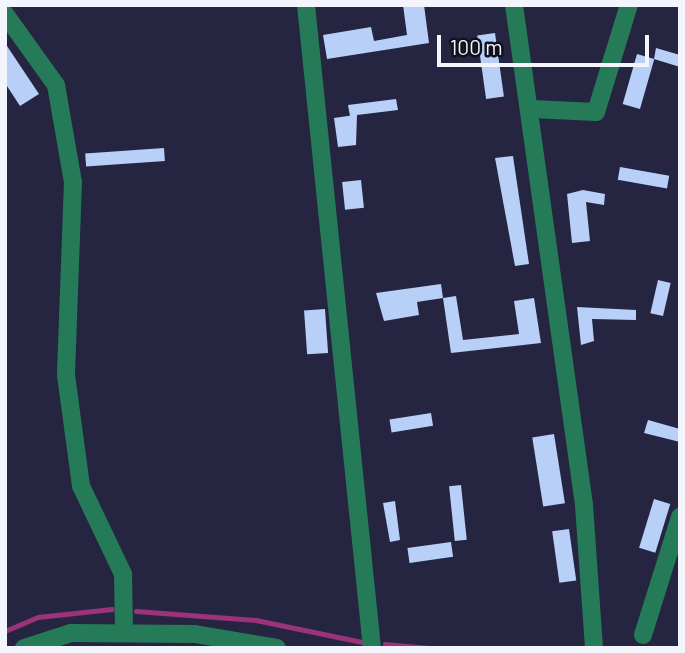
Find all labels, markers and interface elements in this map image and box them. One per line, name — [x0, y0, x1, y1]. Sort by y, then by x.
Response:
scale bar — [440, 21, 652, 65]
text: 100 m — [450, 34, 503, 59]

